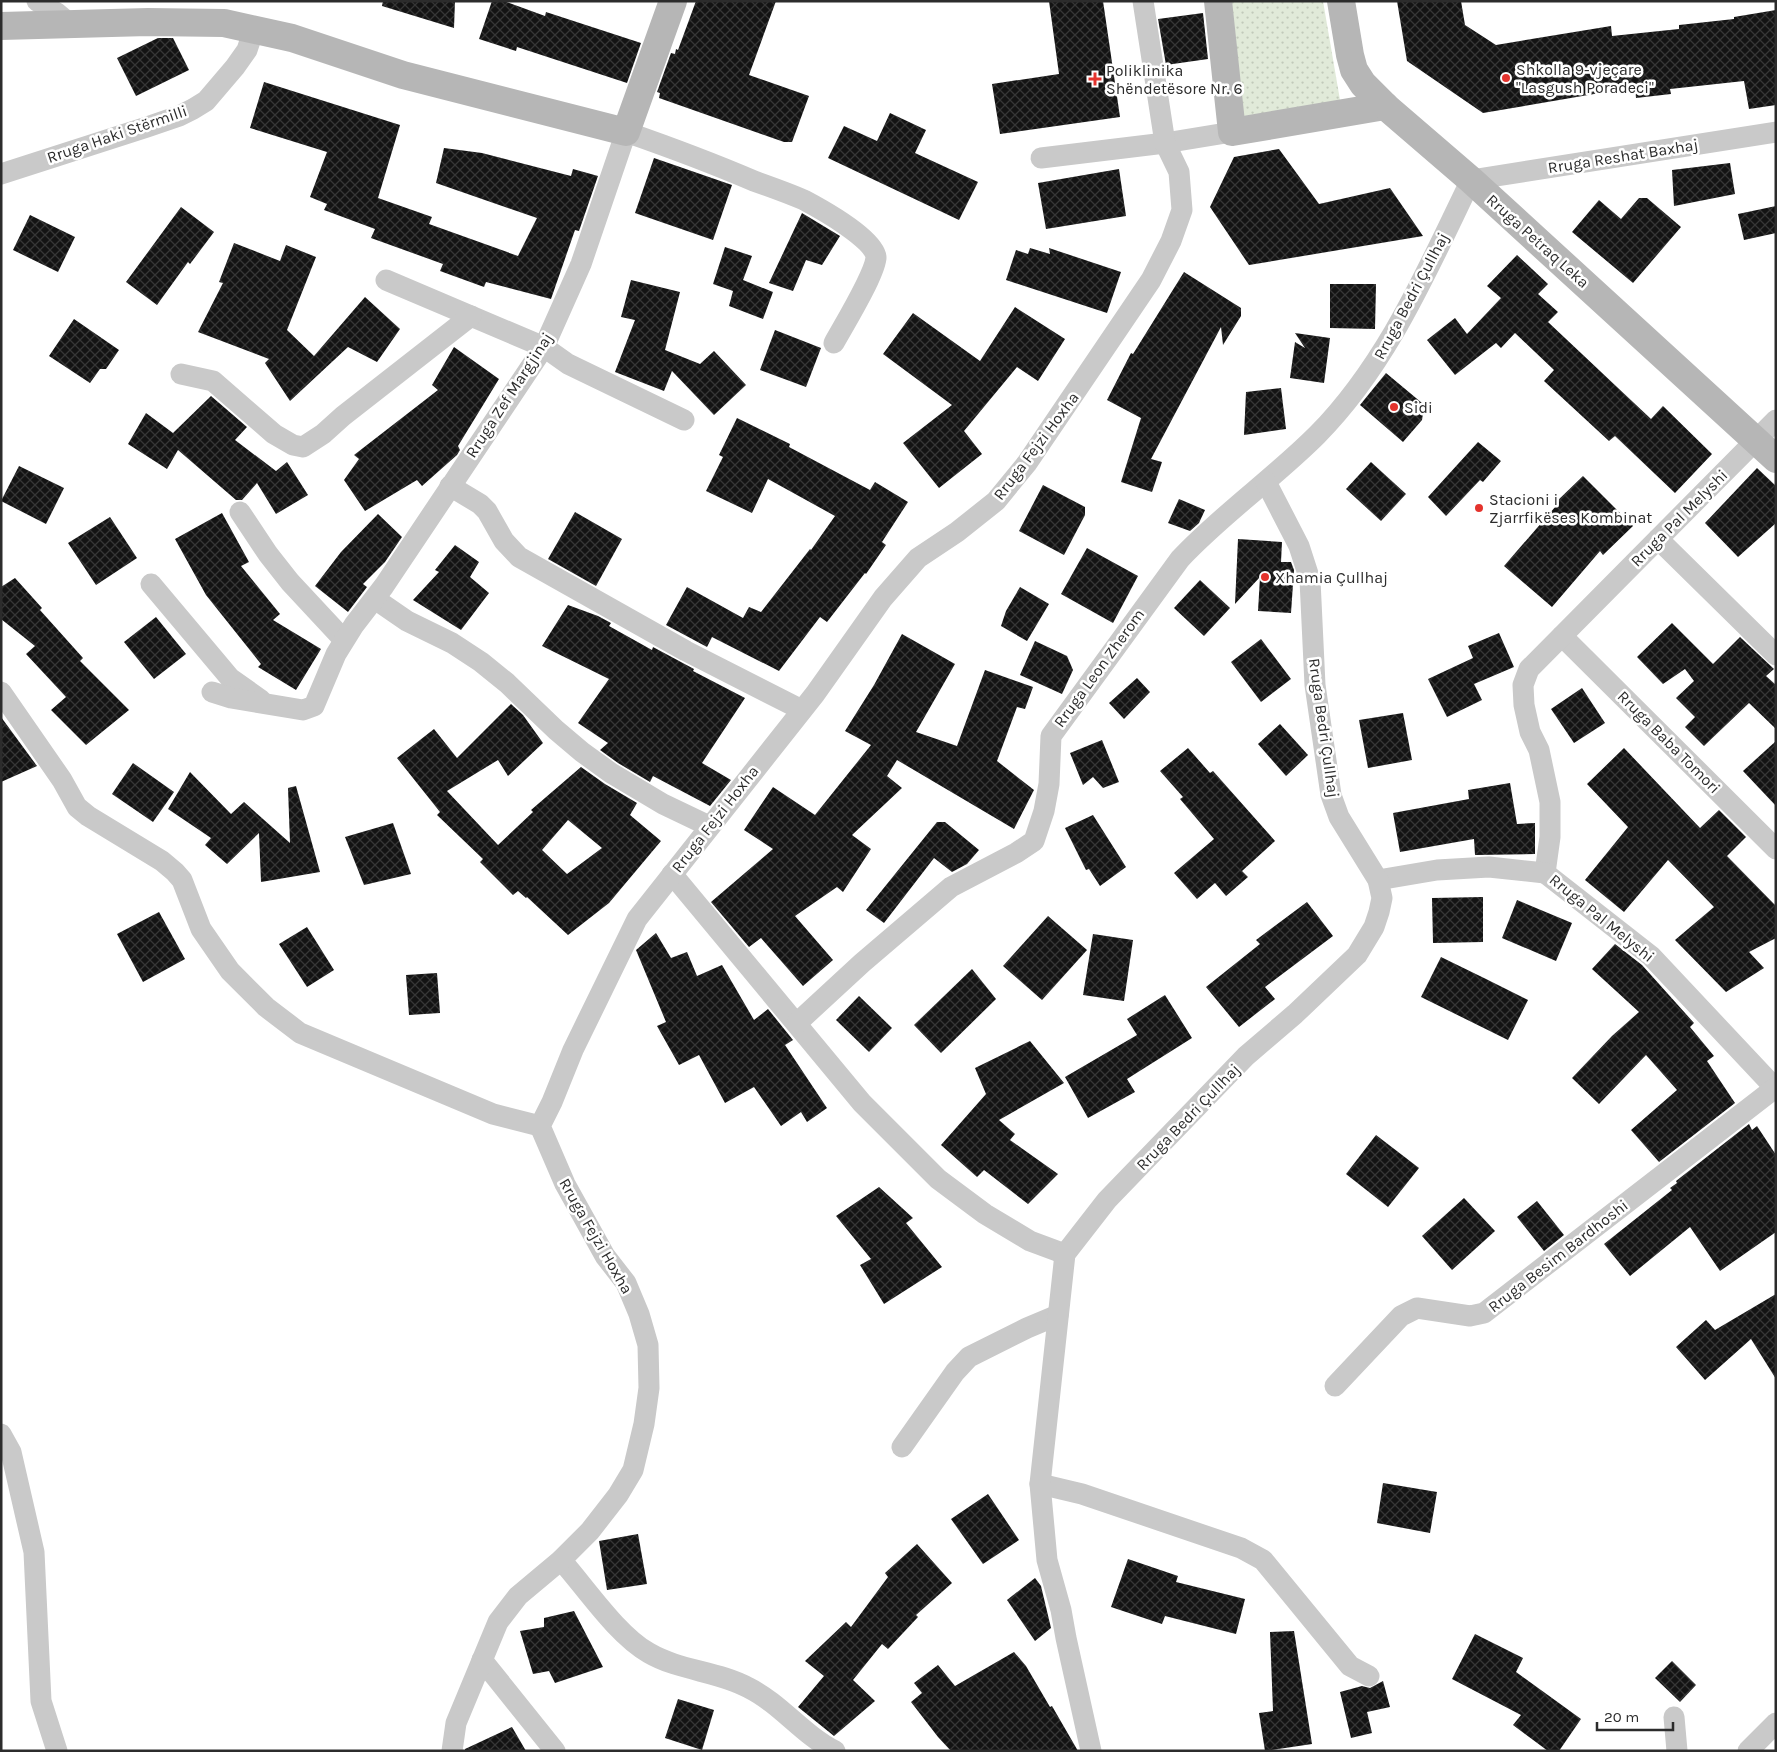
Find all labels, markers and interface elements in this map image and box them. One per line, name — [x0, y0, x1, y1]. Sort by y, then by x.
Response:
place label: Shkolla 9-vjeçare "Lasgush Poradeci" — [1516, 60, 1654, 97]
place label: Poliklinika Shëndetësore Nr. 6 — [1106, 61, 1243, 98]
marker: Poliklinika Shëndetësore Nr. 6 — [1088, 72, 1102, 86]
marker: Shkolla 9-vjeçare "Lasgush Poradeci" — [1500, 72, 1512, 84]
street label: Rruga Haki Stërmilli — [44, 101, 190, 167]
street label: Rruga Reshat Baxhaj — [1546, 135, 1700, 177]
street label: Rruga Petraq Leka — [1483, 190, 1593, 292]
street label: Rruga Bedri Çullhaj — [1370, 229, 1452, 363]
street label: Rruga Zef Margjinaj — [461, 329, 557, 461]
street label: Rruga Fejzi Hoxha — [989, 388, 1083, 504]
place label: Sidi — [1404, 398, 1433, 417]
marker: Sidi — [1388, 401, 1400, 413]
street label: Rruga Pal Melyshi — [1627, 466, 1731, 570]
place label: Stacioni i Zjarrfikëses Kombinat — [1489, 490, 1652, 527]
marker: Stacioni i Zjarrfikëses Kombinat — [1473, 502, 1485, 514]
place label: Xhamia Çullhaj — [1275, 568, 1388, 587]
marker: Xhamia Çullhaj — [1259, 571, 1271, 583]
street label: Rruga Leon Zherom — [1050, 605, 1148, 731]
street label: Rruga Bedri Çullhaj — [1305, 657, 1343, 799]
street label: Rruga Baba Tomori — [1614, 687, 1724, 797]
street label: Rruga Fejzi Hoxha — [667, 762, 763, 876]
street label: Rruga Pal Melyshi — [1546, 870, 1658, 966]
street label: Rruga Bedri Çullhaj — [1132, 1060, 1244, 1174]
street label: Rruga Fejzi Hoxha — [555, 1175, 637, 1297]
street label: Rruga Besim Bardhoshi — [1484, 1195, 1632, 1317]
scale bar — [1597, 1700, 1673, 1732]
text: 20 m — [1604, 1708, 1639, 1726]

